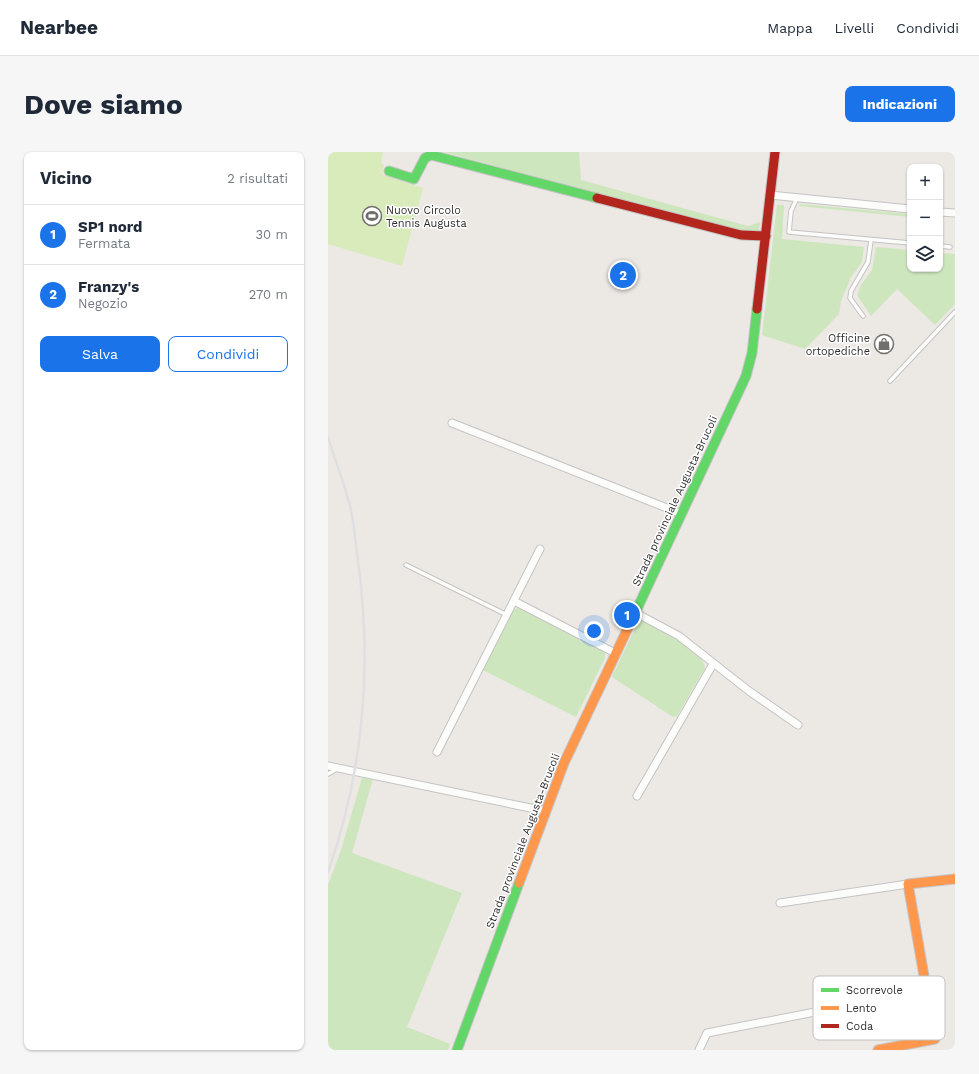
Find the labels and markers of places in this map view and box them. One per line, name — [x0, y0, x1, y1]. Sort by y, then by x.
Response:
place label: Nuovo Circolo Tennis Augusta — [386, 204, 467, 230]
sports icon: Nuovo Circolo Tennis Augusta — [361, 205, 383, 227]
pin: 2 — [610, 260, 636, 290]
place label: Officine ortopediche — [806, 332, 870, 358]
shop icon: Officine ortopediche — [873, 333, 895, 355]
pin: 1 — [614, 600, 640, 630]

